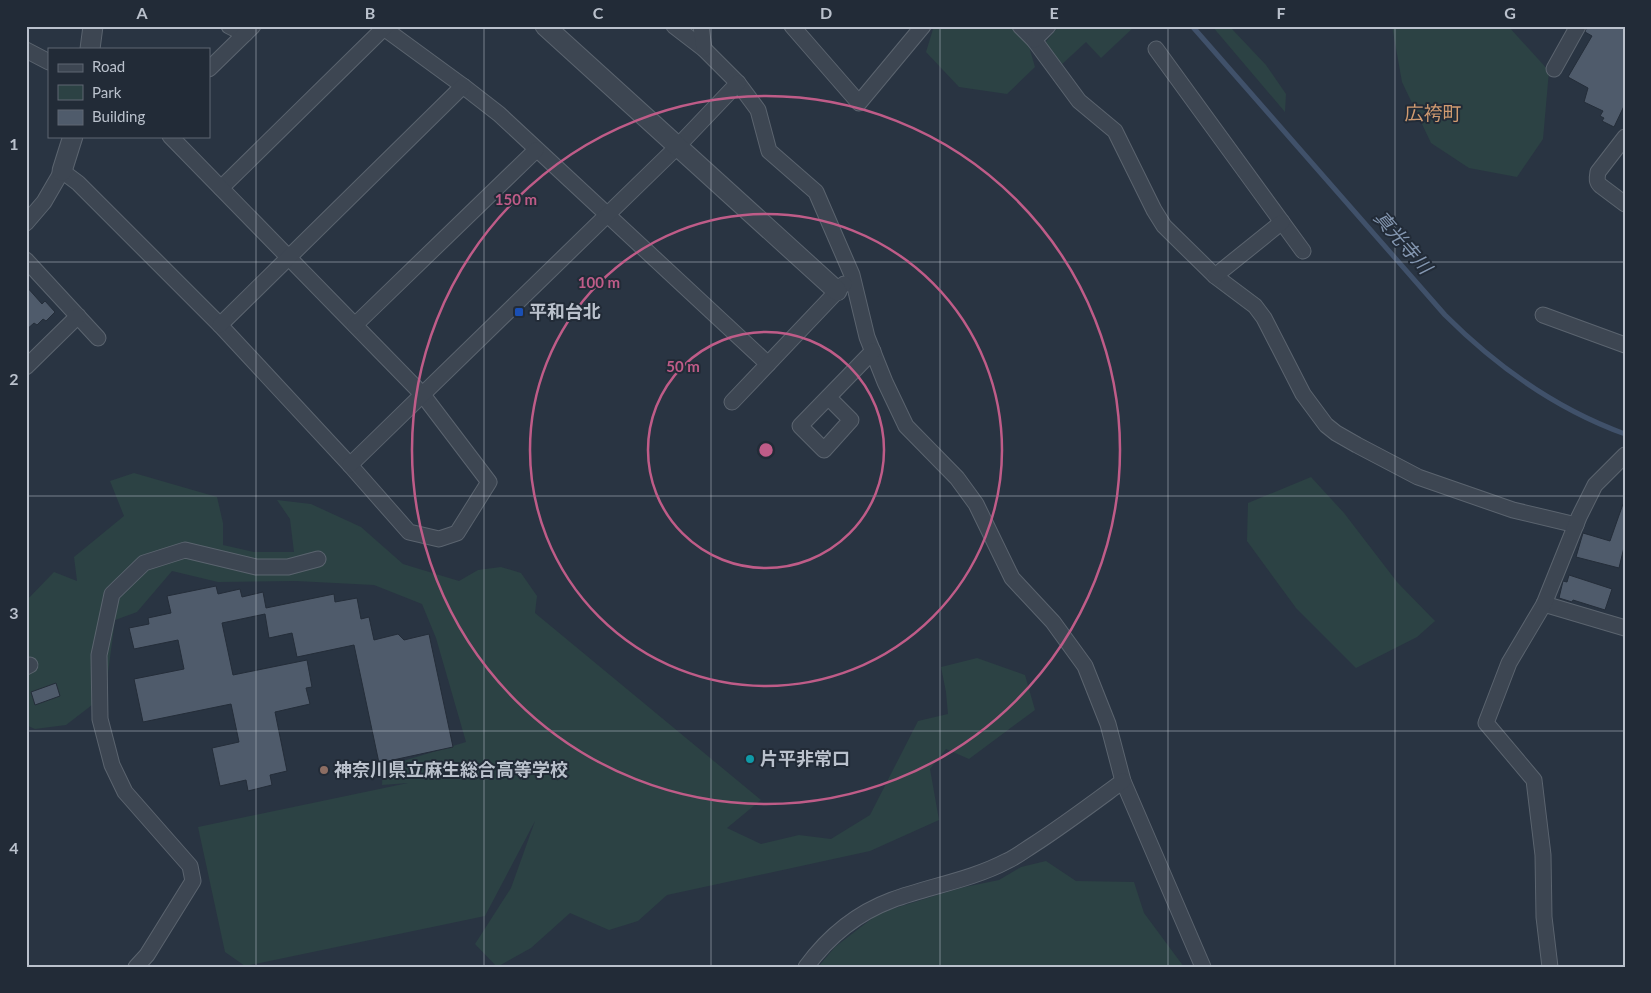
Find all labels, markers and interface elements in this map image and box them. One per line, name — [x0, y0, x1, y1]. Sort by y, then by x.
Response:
text: A — [135, 3, 148, 22]
text: B — [365, 3, 375, 22]
text: C — [593, 3, 604, 22]
text: D — [820, 3, 832, 22]
text: E — [1049, 3, 1059, 22]
text: F — [1276, 3, 1286, 22]
text: G — [1504, 3, 1516, 22]
legend — [48, 48, 210, 138]
text: Road — [92, 57, 125, 75]
text: Park — [92, 83, 122, 101]
district label: 広袴町 — [1404, 101, 1462, 124]
text: Building — [92, 107, 145, 125]
text: 1 — [9, 134, 19, 153]
text: 150 m — [495, 190, 537, 208]
water label: 真光寺川 — [1370, 205, 1438, 279]
text: 100 m — [578, 273, 620, 291]
place label: 平和台北 — [529, 300, 601, 322]
marker: 平和台北 — [513, 306, 525, 318]
text: 50 m — [666, 357, 700, 375]
text: 2 — [9, 369, 19, 388]
centre of rings — [757, 441, 775, 459]
text: 3 — [9, 603, 19, 622]
place label: 片平非常口 — [760, 747, 850, 769]
marker: 片平非常口 — [744, 753, 756, 765]
place label: 神奈川県立麻生総合高等学校 — [334, 758, 568, 780]
marker: 神奈川県立麻生総合高等学校 — [318, 764, 330, 776]
text: 4 — [9, 838, 19, 857]

